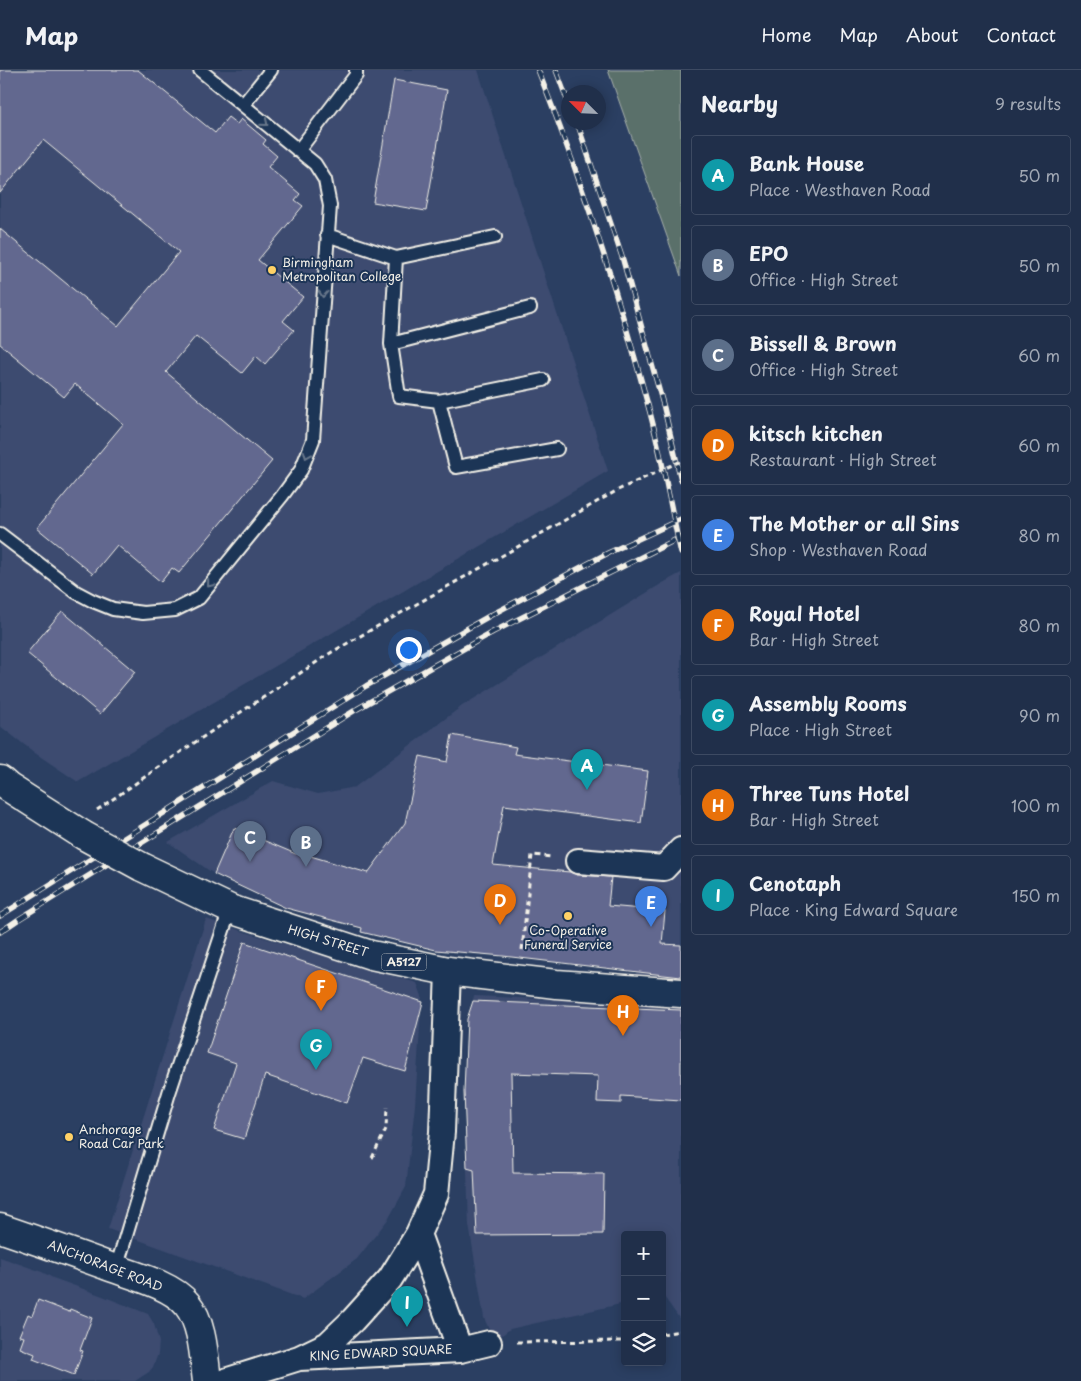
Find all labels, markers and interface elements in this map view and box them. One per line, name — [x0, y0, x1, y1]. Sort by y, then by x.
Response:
text: Map — [25, 17, 78, 53]
text: Home — [761, 21, 811, 48]
text: Map — [839, 21, 878, 48]
text: About — [906, 21, 958, 48]
text: Contact — [986, 21, 1056, 48]
north arrow — [561, 85, 606, 130]
text: Nearby — [701, 87, 778, 119]
text: 9 results — [995, 91, 1061, 115]
one-way arrow — [259, 118, 268, 126]
text: Bank House — [749, 149, 864, 177]
text: A — [712, 163, 724, 187]
text: 50 m — [1019, 163, 1060, 187]
text: Place · Westhaven Road — [749, 177, 931, 201]
text: EPO — [749, 239, 788, 267]
place label: Birmingham Metropolitan College — [282, 253, 401, 285]
text: B — [713, 253, 723, 277]
text: 50 m — [1019, 253, 1060, 277]
marker: Birmingham Metropolitan College — [266, 264, 278, 276]
text: Office · High Street — [749, 267, 898, 291]
one-way arrow — [318, 290, 329, 298]
text: Bissell & Brown — [749, 329, 897, 357]
text: C — [712, 343, 724, 367]
text: 60 m — [1018, 343, 1060, 367]
text: Office · High Street — [749, 357, 898, 381]
text: kitsch kitchen — [749, 419, 883, 447]
text: D — [712, 433, 724, 457]
text: 60 m — [1018, 433, 1060, 457]
text: Restaurant · High Street — [749, 447, 937, 471]
one-way arrow — [302, 450, 312, 458]
text: The Mother or all Sins — [749, 509, 959, 537]
text: E — [713, 523, 723, 547]
text: 80 m — [1018, 523, 1060, 547]
text: Shop · Westhaven Road — [749, 537, 928, 561]
one-way arrow — [206, 579, 215, 588]
text: Royal Hotel — [749, 599, 860, 627]
text: F — [713, 613, 723, 637]
text: 80 m — [1018, 613, 1060, 637]
text: Bar · High Street — [749, 627, 879, 651]
your location — [396, 637, 422, 663]
text: Assembly Rooms — [749, 689, 907, 717]
text: G — [711, 703, 725, 727]
text: 90 m — [1019, 703, 1060, 727]
text: Place · High Street — [749, 717, 892, 741]
pin: A — [571, 749, 603, 790]
text: Three Tuns Hotel — [749, 779, 909, 807]
text: H — [712, 793, 724, 817]
text: 100 m — [1011, 793, 1060, 817]
text: Bar · High Street — [749, 807, 879, 831]
pin: C — [234, 821, 266, 862]
pin: B — [290, 826, 322, 867]
text: Cenotaph — [749, 869, 841, 897]
text: I — [715, 883, 721, 907]
text: 150 m — [1012, 883, 1060, 907]
pin: D — [484, 884, 516, 925]
pin: E — [635, 886, 667, 927]
text: Place · King Edward Square — [749, 897, 958, 921]
marker: Co-Operative Funeral Service — [562, 910, 574, 922]
street label: HIGH STREET — [286, 919, 372, 961]
place label: Co-Operative Funeral Service — [524, 921, 612, 953]
road number: A5127 — [382, 954, 426, 970]
pin: F — [305, 970, 337, 1011]
pin: H — [607, 995, 639, 1036]
pin: G — [300, 1029, 332, 1070]
place label: Anchorage Road Car Park — [79, 1120, 164, 1152]
marker: Anchorage Road Car Park — [63, 1131, 75, 1143]
map controls — [621, 1231, 666, 1366]
button: + — [621, 1231, 666, 1276]
street label: ANCHORAGE ROAD — [45, 1235, 166, 1295]
button: − — [621, 1276, 666, 1321]
pin: I — [391, 1286, 423, 1327]
button: layers — [621, 1321, 666, 1366]
street label: KING EDWARD SQUARE — [309, 1339, 453, 1365]

